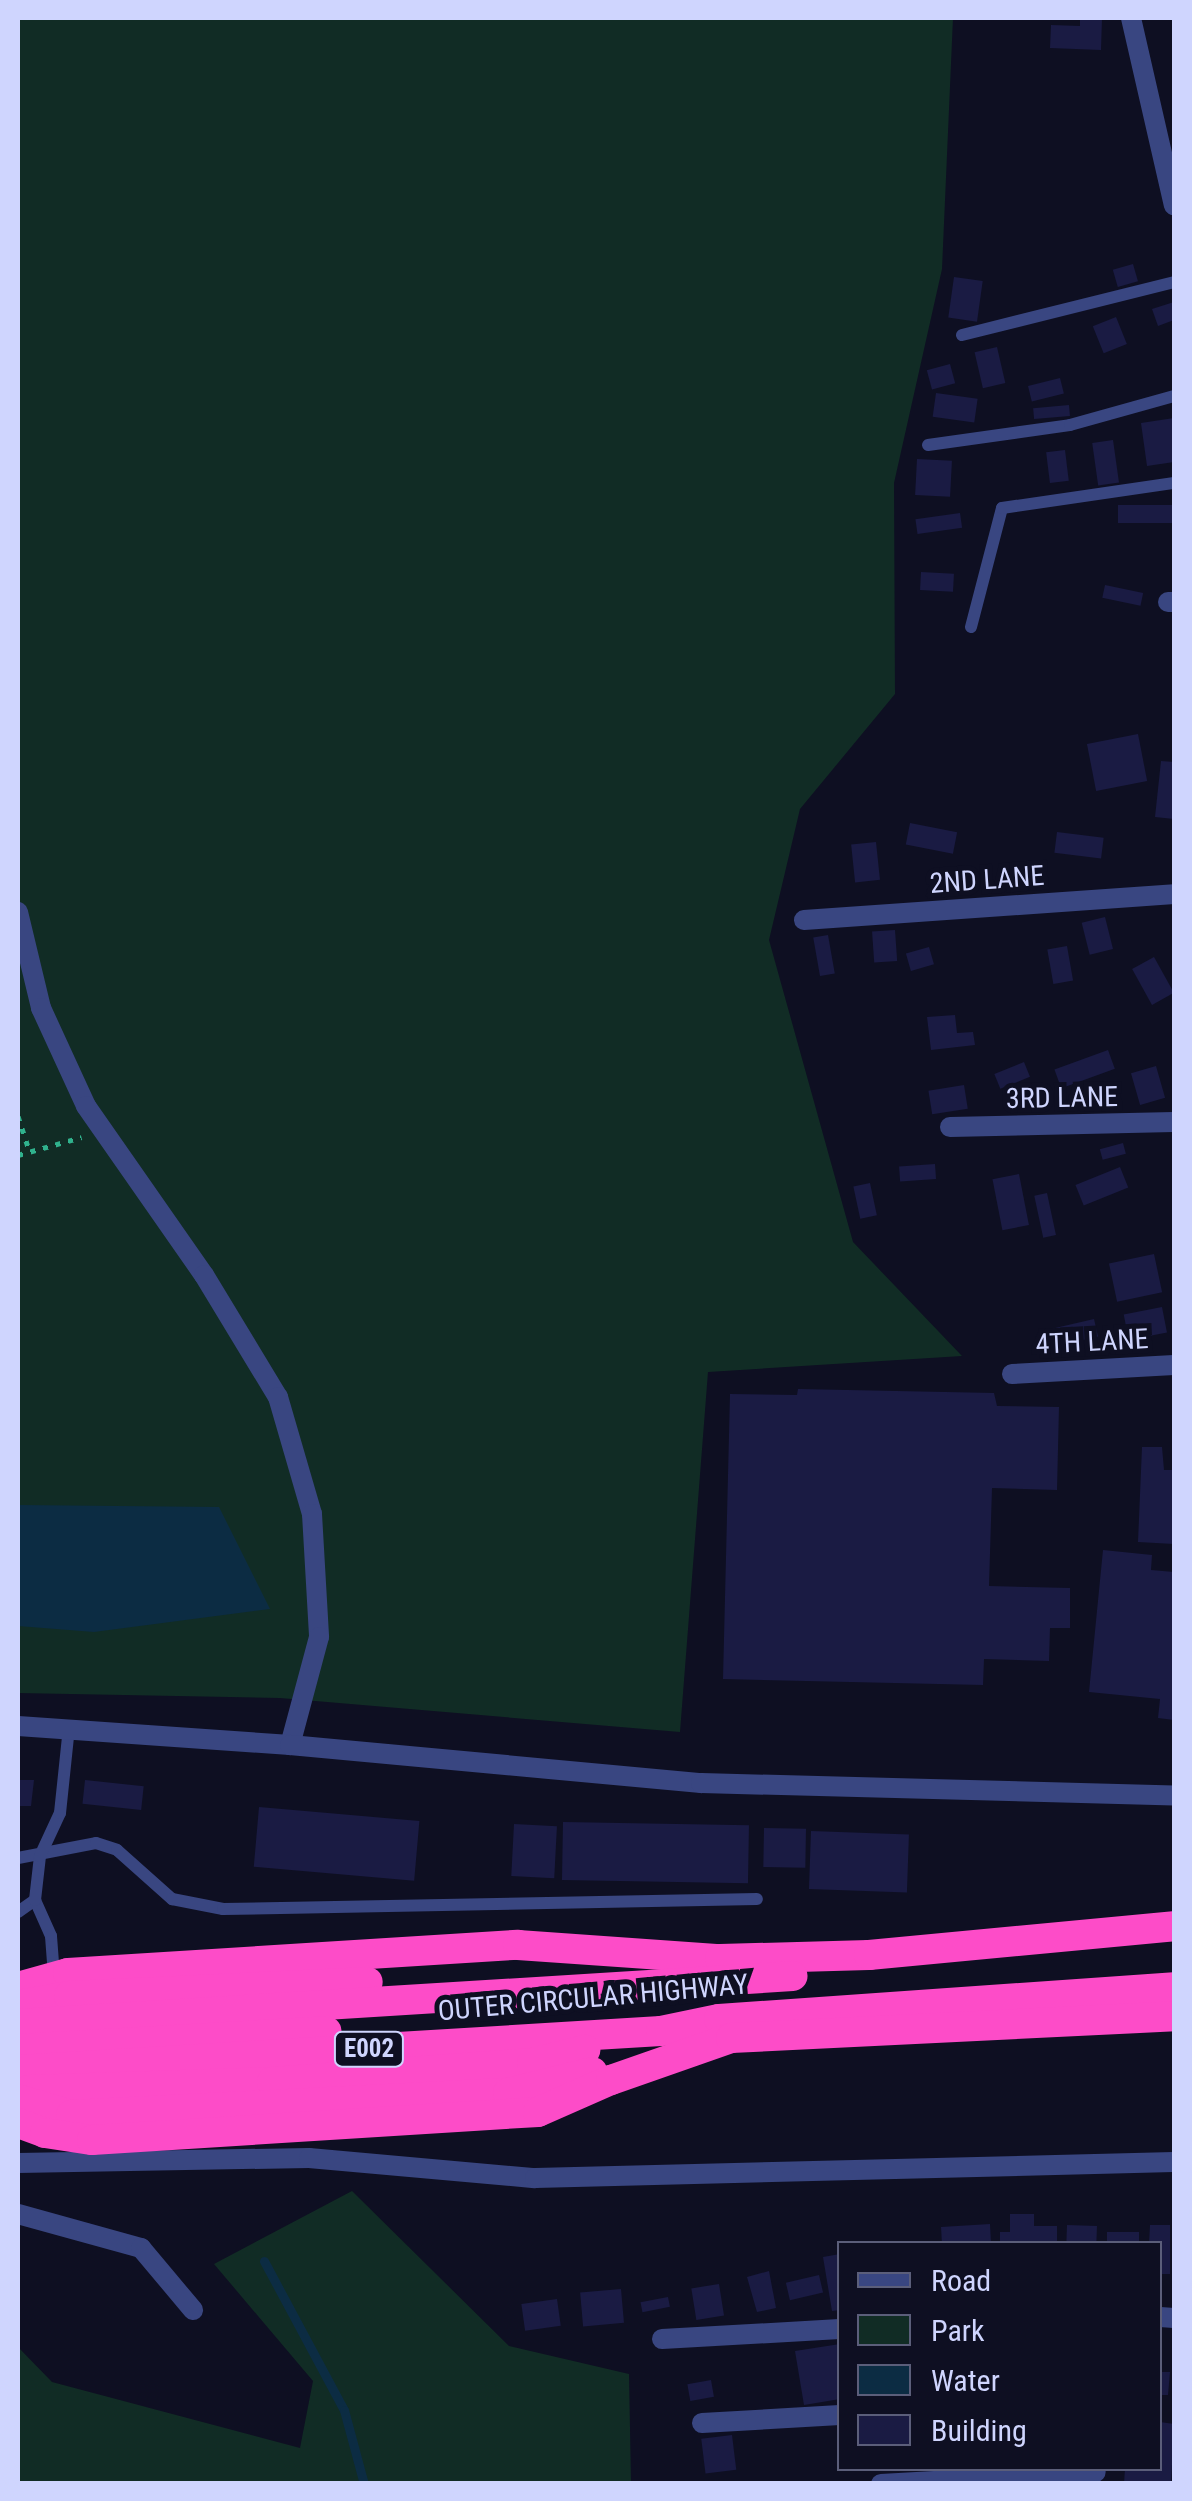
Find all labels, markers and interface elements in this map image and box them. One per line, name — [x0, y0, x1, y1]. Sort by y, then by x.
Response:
street label: 2ND LANE — [929, 859, 1045, 901]
street label: 3RD LANE — [1006, 1080, 1118, 1116]
street label: 4TH LANE — [1035, 1322, 1149, 1362]
street label: OUTER CIRCULAR HIGHWAY — [437, 1968, 749, 2028]
road number: E002 — [332, 2029, 406, 2069]
legend — [837, 2241, 1162, 2471]
text: Road — [931, 2263, 991, 2298]
text: Park — [931, 2313, 985, 2348]
text: Water — [931, 2363, 1000, 2398]
text: Building — [931, 2413, 1027, 2448]

